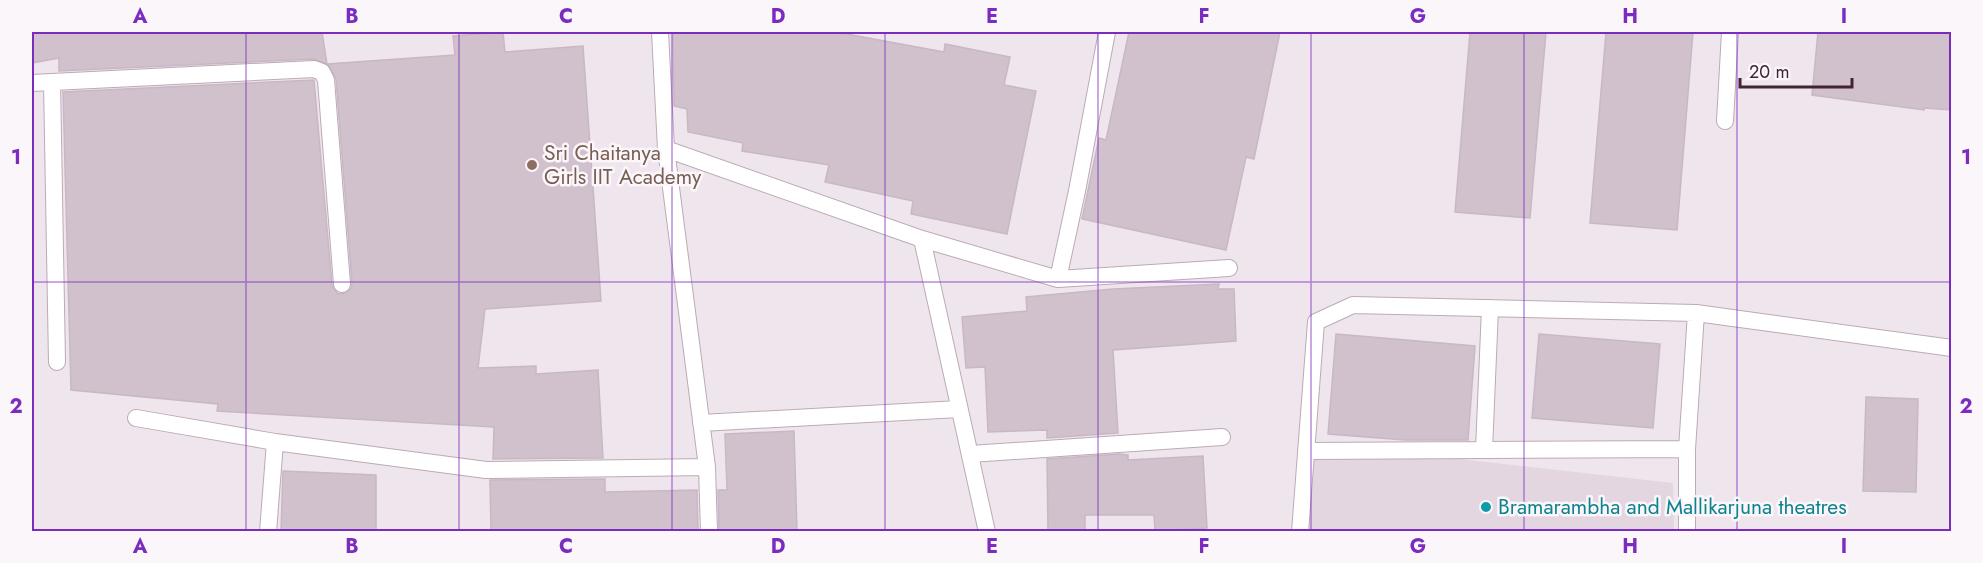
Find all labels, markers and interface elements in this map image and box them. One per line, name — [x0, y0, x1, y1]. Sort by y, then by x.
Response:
text: A — [132, 2, 148, 31]
text: B — [345, 2, 359, 31]
text: C — [559, 2, 573, 31]
text: D — [771, 2, 785, 31]
text: E — [986, 2, 998, 31]
text: F — [1198, 2, 1210, 31]
text: G — [1410, 2, 1426, 31]
text: H — [1622, 2, 1638, 31]
text: I — [1841, 2, 1847, 31]
scale bar — [1740, 51, 1852, 89]
text: 20 m — [1749, 59, 1789, 85]
place label: Sri Chaitanya Girls IIT Academy — [544, 138, 702, 192]
text: 1 — [11, 143, 21, 172]
text: 1 — [1961, 143, 1971, 172]
marker: Sri Chaitanya Girls IIT Academy — [525, 158, 539, 172]
text: 2 — [9, 392, 23, 421]
text: 2 — [1959, 392, 1973, 421]
place label: Bramarambha and Mallikarjuna theatres — [1498, 492, 1847, 522]
marker: Bramarambha and Mallikarjuna theatres — [1479, 500, 1493, 514]
text: A — [132, 532, 148, 561]
text: B — [345, 532, 359, 561]
text: C — [559, 532, 573, 561]
text: D — [771, 532, 785, 561]
text: E — [986, 532, 998, 561]
text: F — [1198, 532, 1210, 561]
text: G — [1410, 532, 1426, 561]
text: H — [1622, 532, 1638, 561]
text: I — [1841, 532, 1847, 561]

